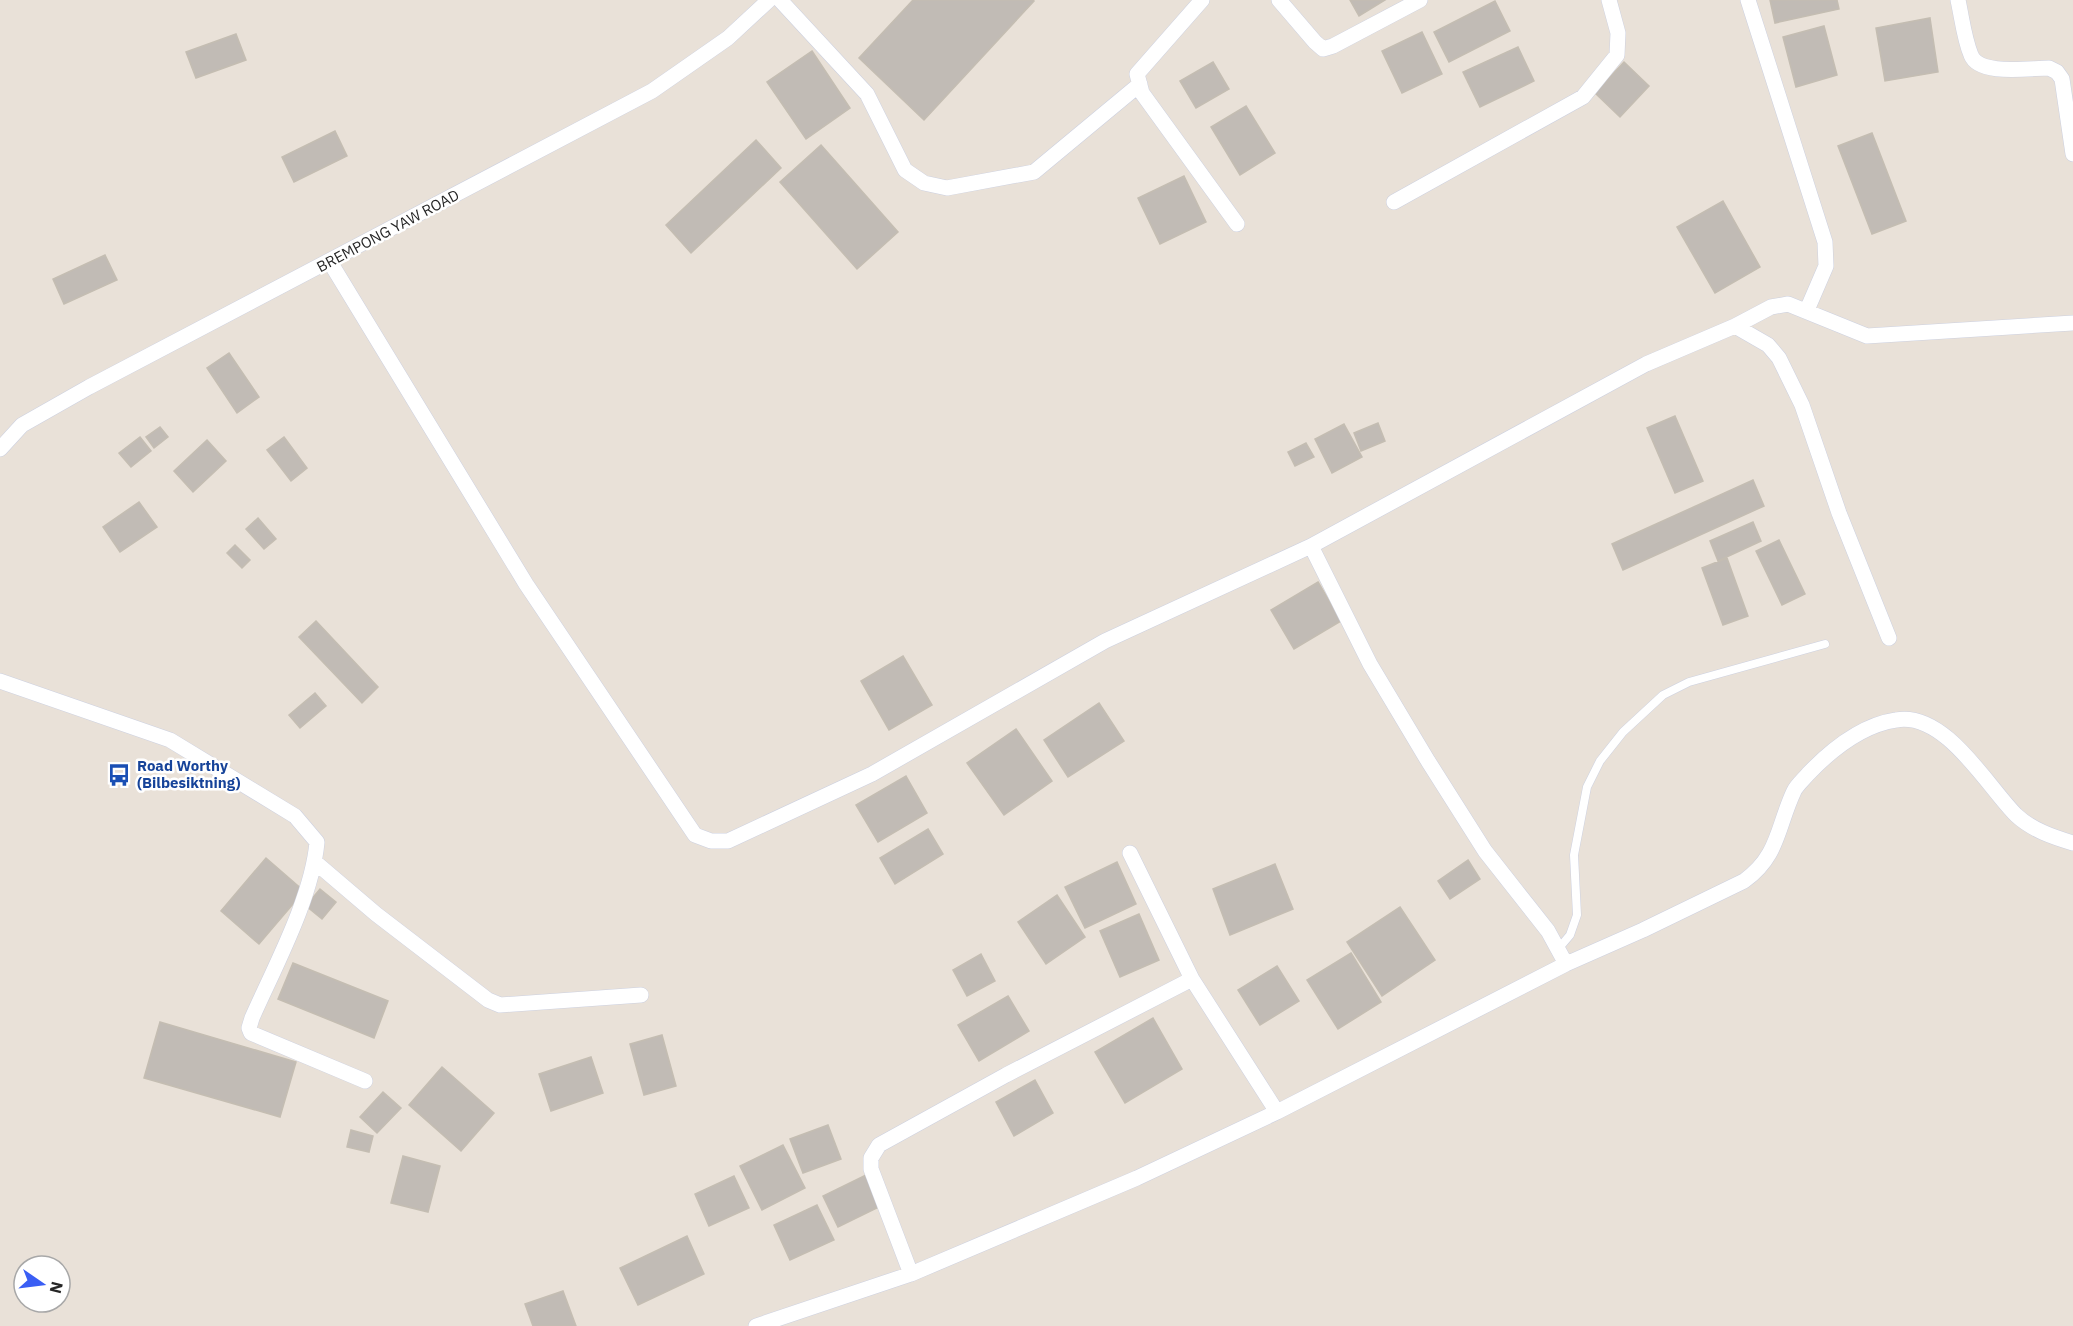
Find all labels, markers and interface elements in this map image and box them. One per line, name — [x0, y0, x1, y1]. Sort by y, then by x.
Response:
street label: BREMPONG YAW ROAD — [313, 185, 462, 276]
place label: Road Worthy (Bilbesiktning) — [137, 756, 241, 792]
bus stop icon: Road Worthy (Bilbesiktning) — [106, 762, 132, 788]
north arrow — [12, 1254, 72, 1314]
text: N — [45, 1280, 68, 1296]

